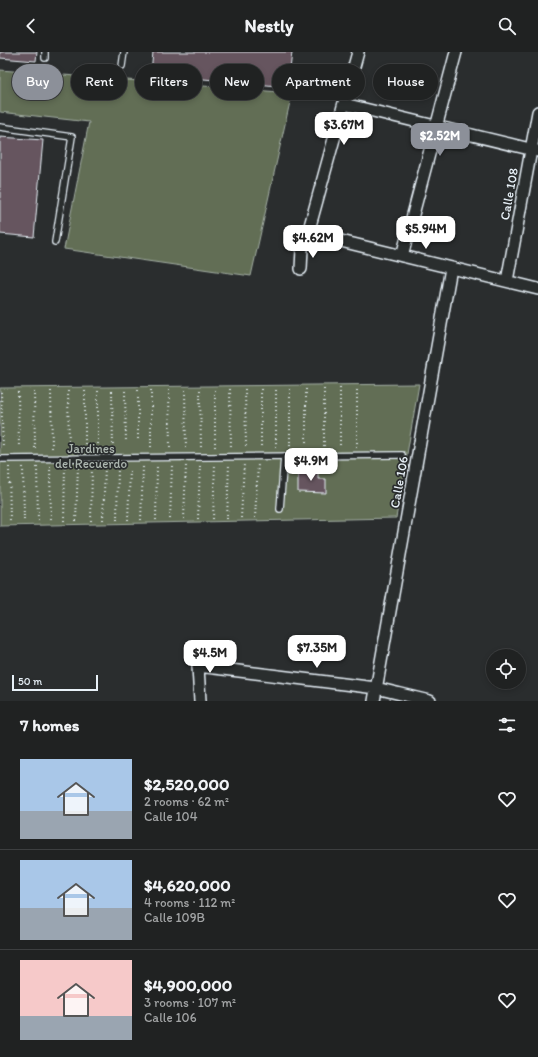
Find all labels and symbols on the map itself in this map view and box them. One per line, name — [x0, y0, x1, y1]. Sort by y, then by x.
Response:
pin: $3.67M — [311, 112, 377, 146]
pin: $2.52M — [407, 123, 473, 157]
street label: Calle 108 — [497, 167, 521, 221]
pin: $5.94M — [393, 216, 459, 250]
pin: $4.62M — [280, 225, 346, 259]
park label: Jardines del Recuerdo — [55, 441, 127, 471]
pin: $4.9M — [283, 448, 339, 482]
street label: Calle 106 — [387, 455, 411, 509]
pin: $7.35M — [284, 635, 350, 669]
pin: $4.5M — [182, 640, 238, 674]
scale bar — [12, 673, 98, 692]

